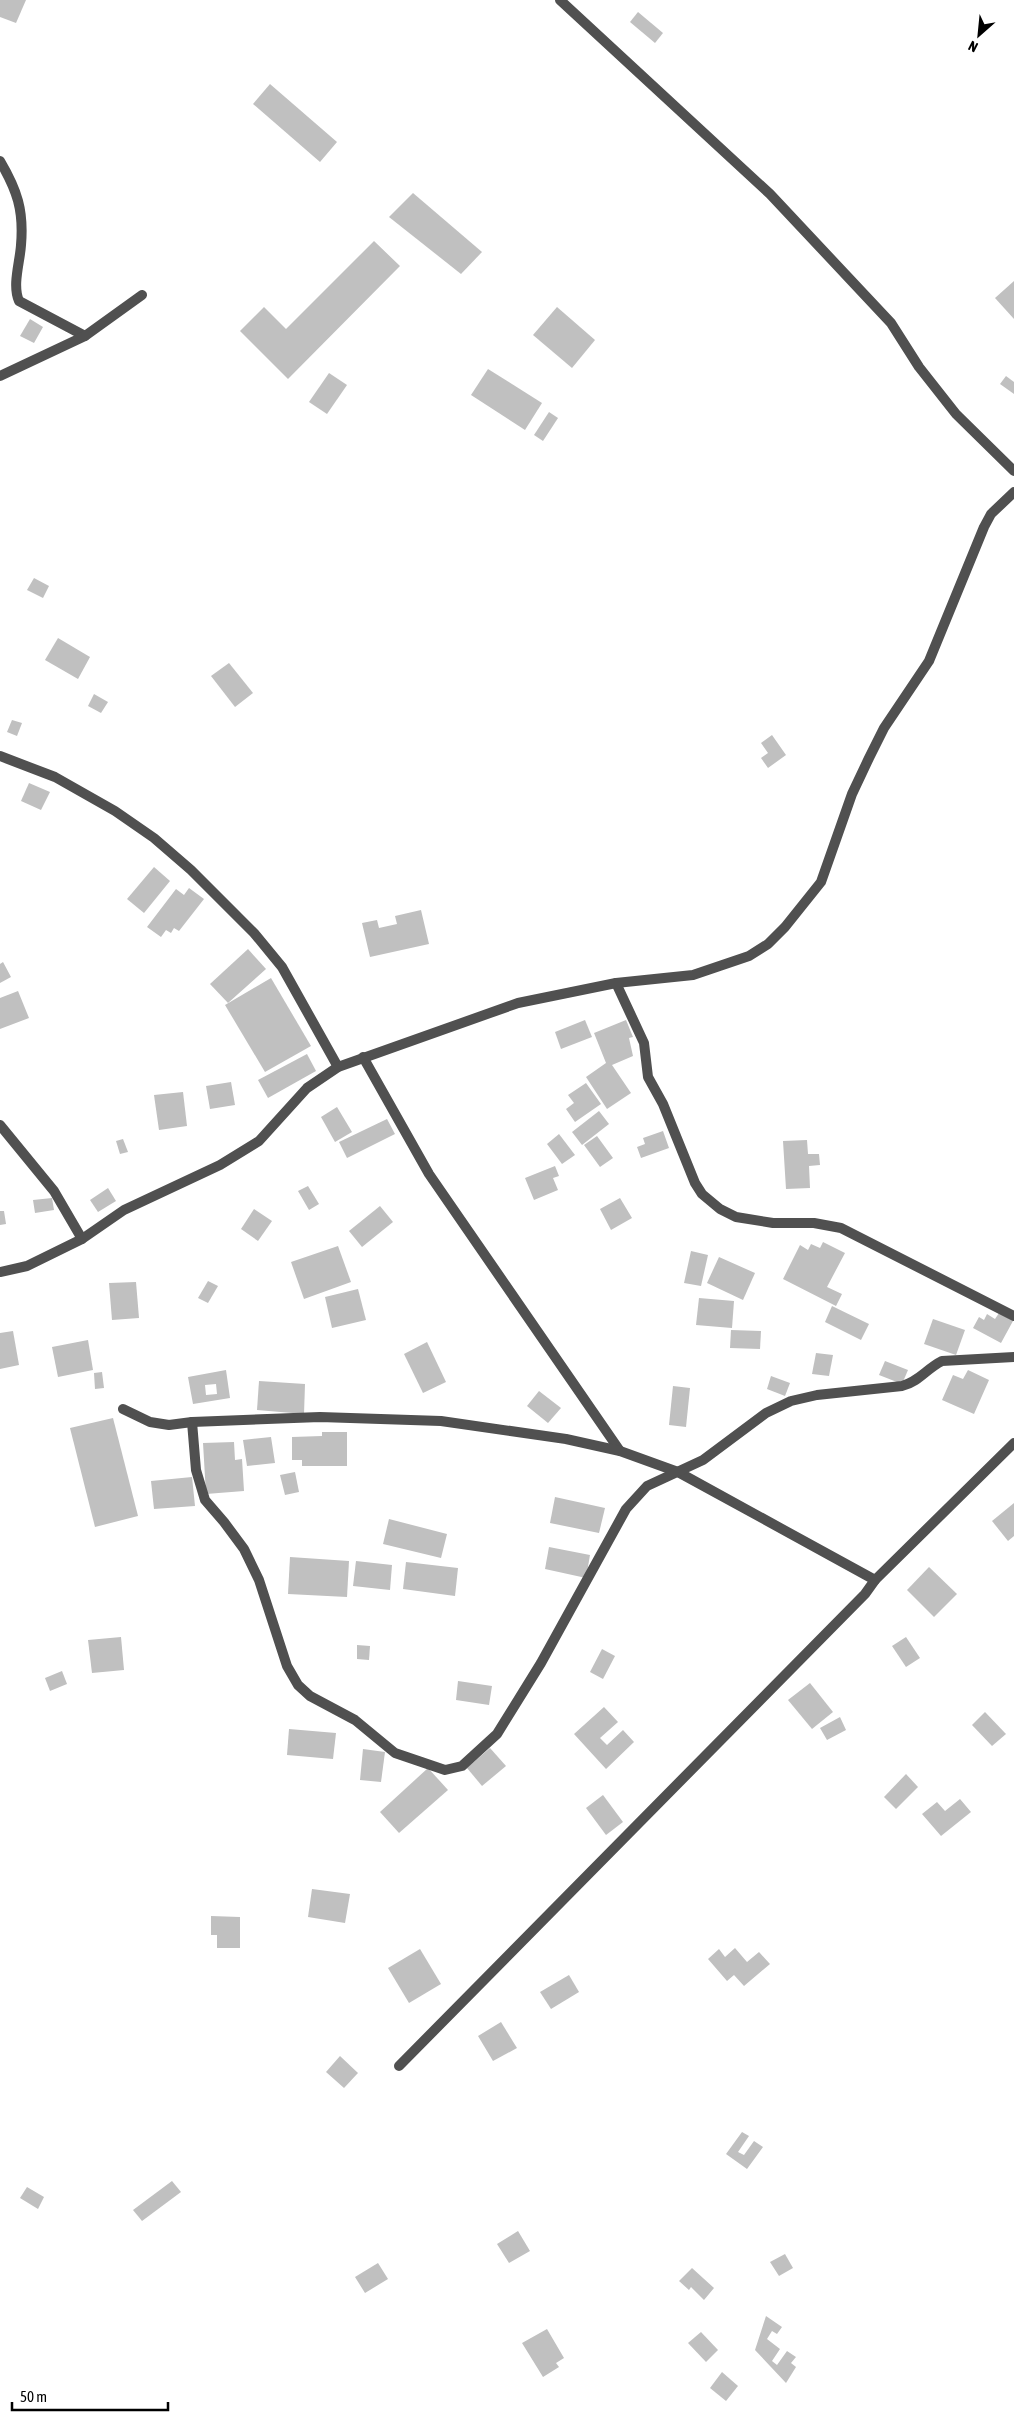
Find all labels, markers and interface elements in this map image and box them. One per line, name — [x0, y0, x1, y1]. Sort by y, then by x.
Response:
north arrow — [954, 10, 1004, 60]
text: N — [966, 38, 980, 56]
scale bar — [12, 2380, 169, 2412]
text: 50 m — [20, 2388, 47, 2405]

